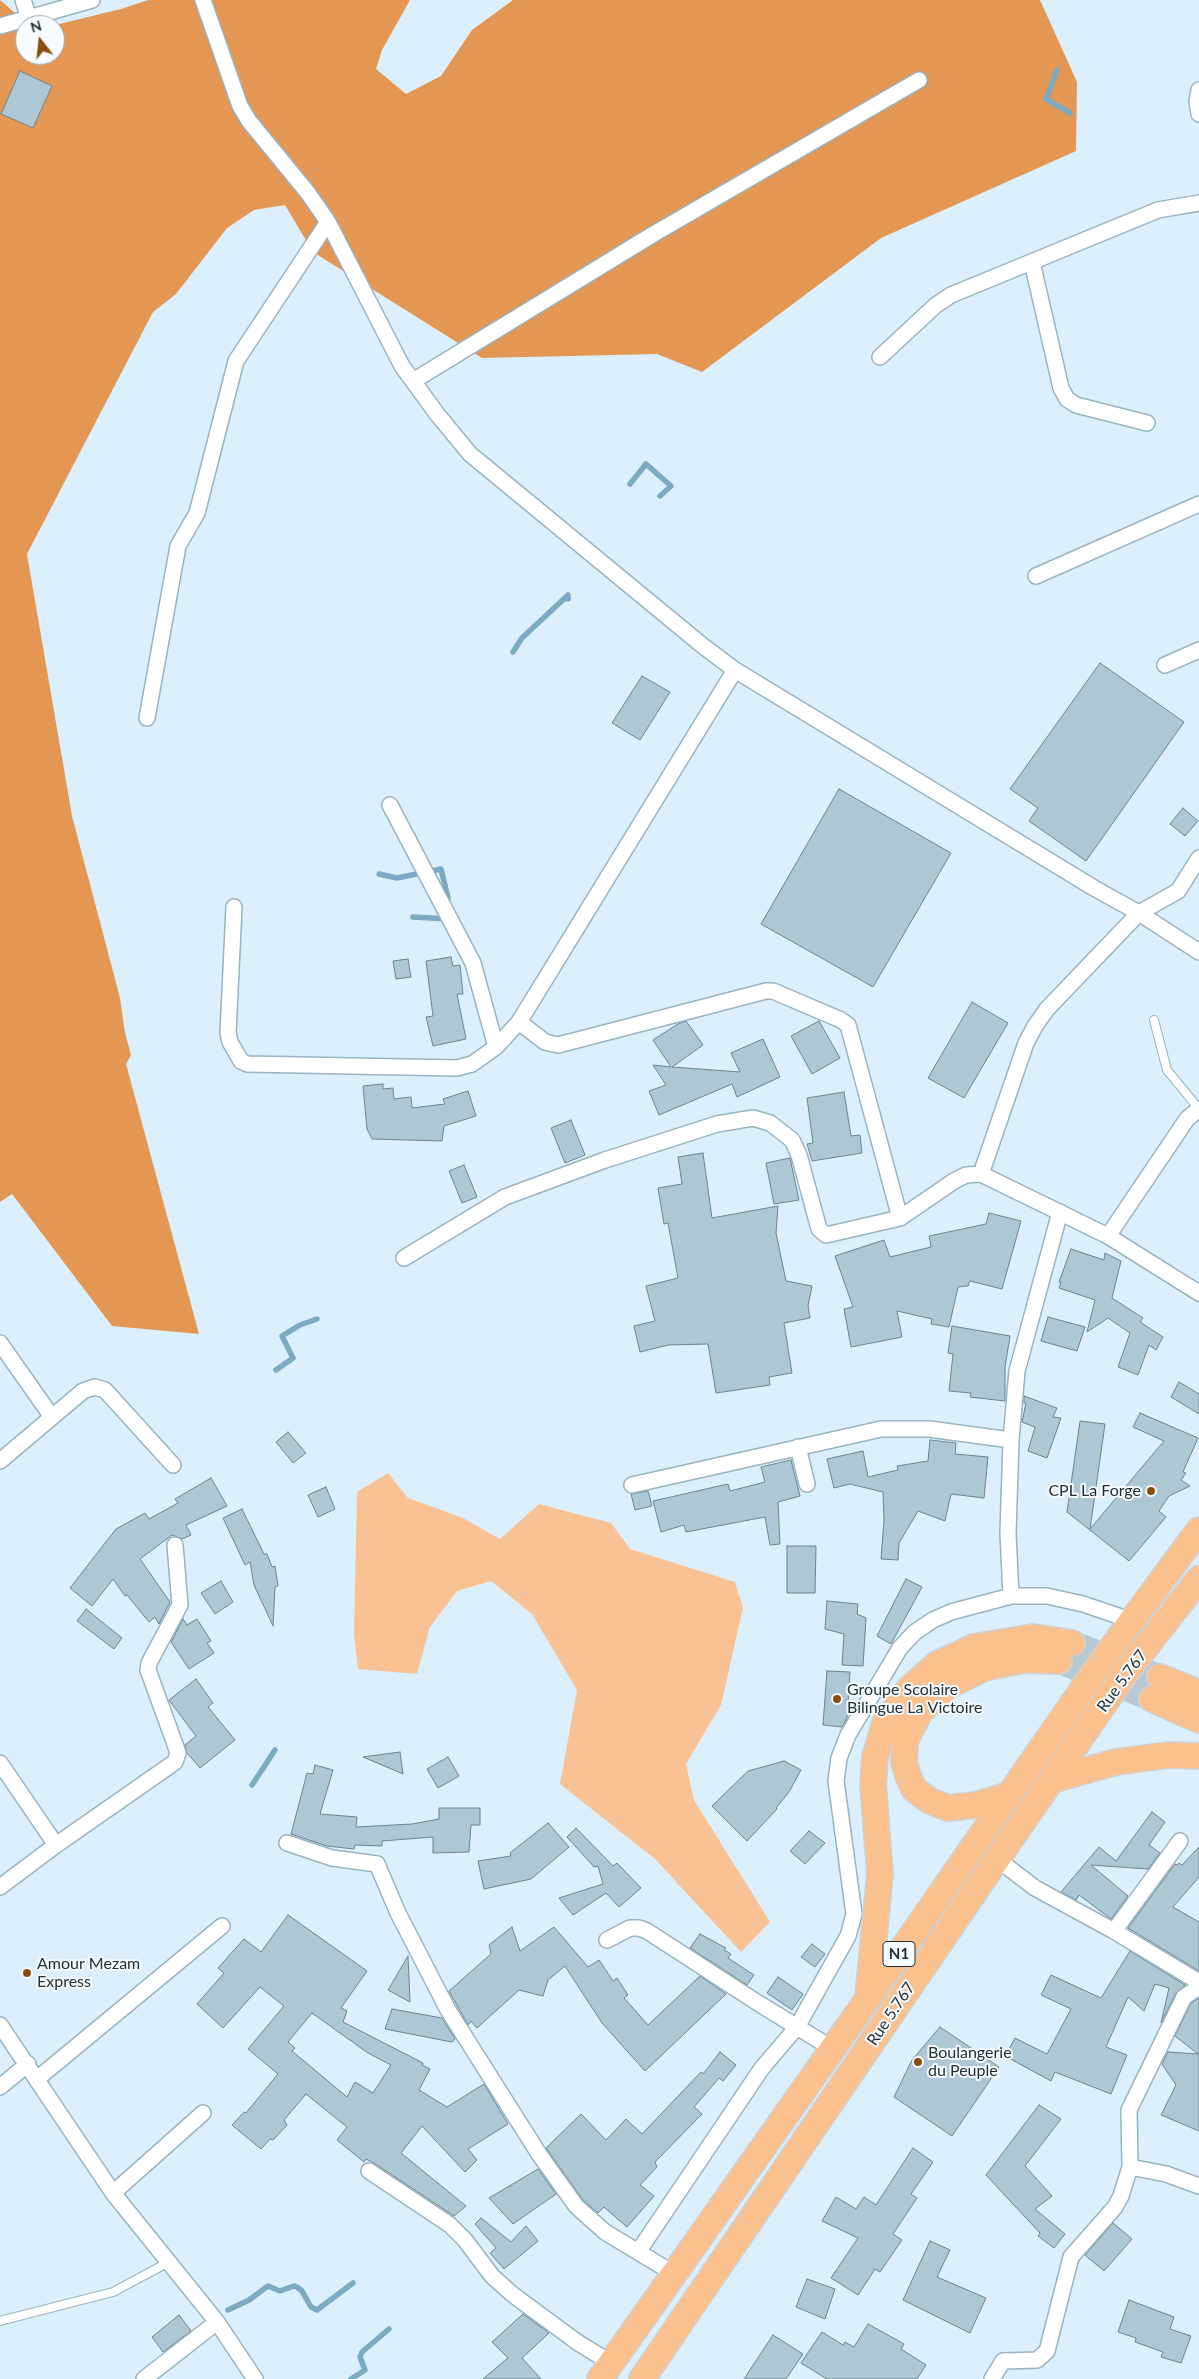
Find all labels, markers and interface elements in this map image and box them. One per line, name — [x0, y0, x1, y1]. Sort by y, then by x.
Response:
north arrow — [15, 15, 65, 65]
text: N — [28, 16, 44, 36]
place label: CPL La Forge — [1048, 1481, 1141, 1501]
marker: CPL La Forge — [1145, 1485, 1157, 1497]
street label: Rue 5.767 — [1093, 1646, 1151, 1716]
place label: Groupe Scolaire Bilingue La Victoire — [847, 1680, 982, 1718]
marker: Groupe Scolaire Bilingue La Victoire — [831, 1693, 843, 1705]
road number: N1 — [883, 1942, 915, 1966]
place label: Amour Mezam Express — [37, 1954, 140, 1992]
marker: Amour Mezam Express — [21, 1967, 33, 1979]
street label: Rue 5.767 — [863, 1979, 919, 2049]
place label: Boulangerie du Peuple — [928, 2043, 1012, 2081]
marker: Boulangerie du Peuple — [912, 2056, 924, 2068]

